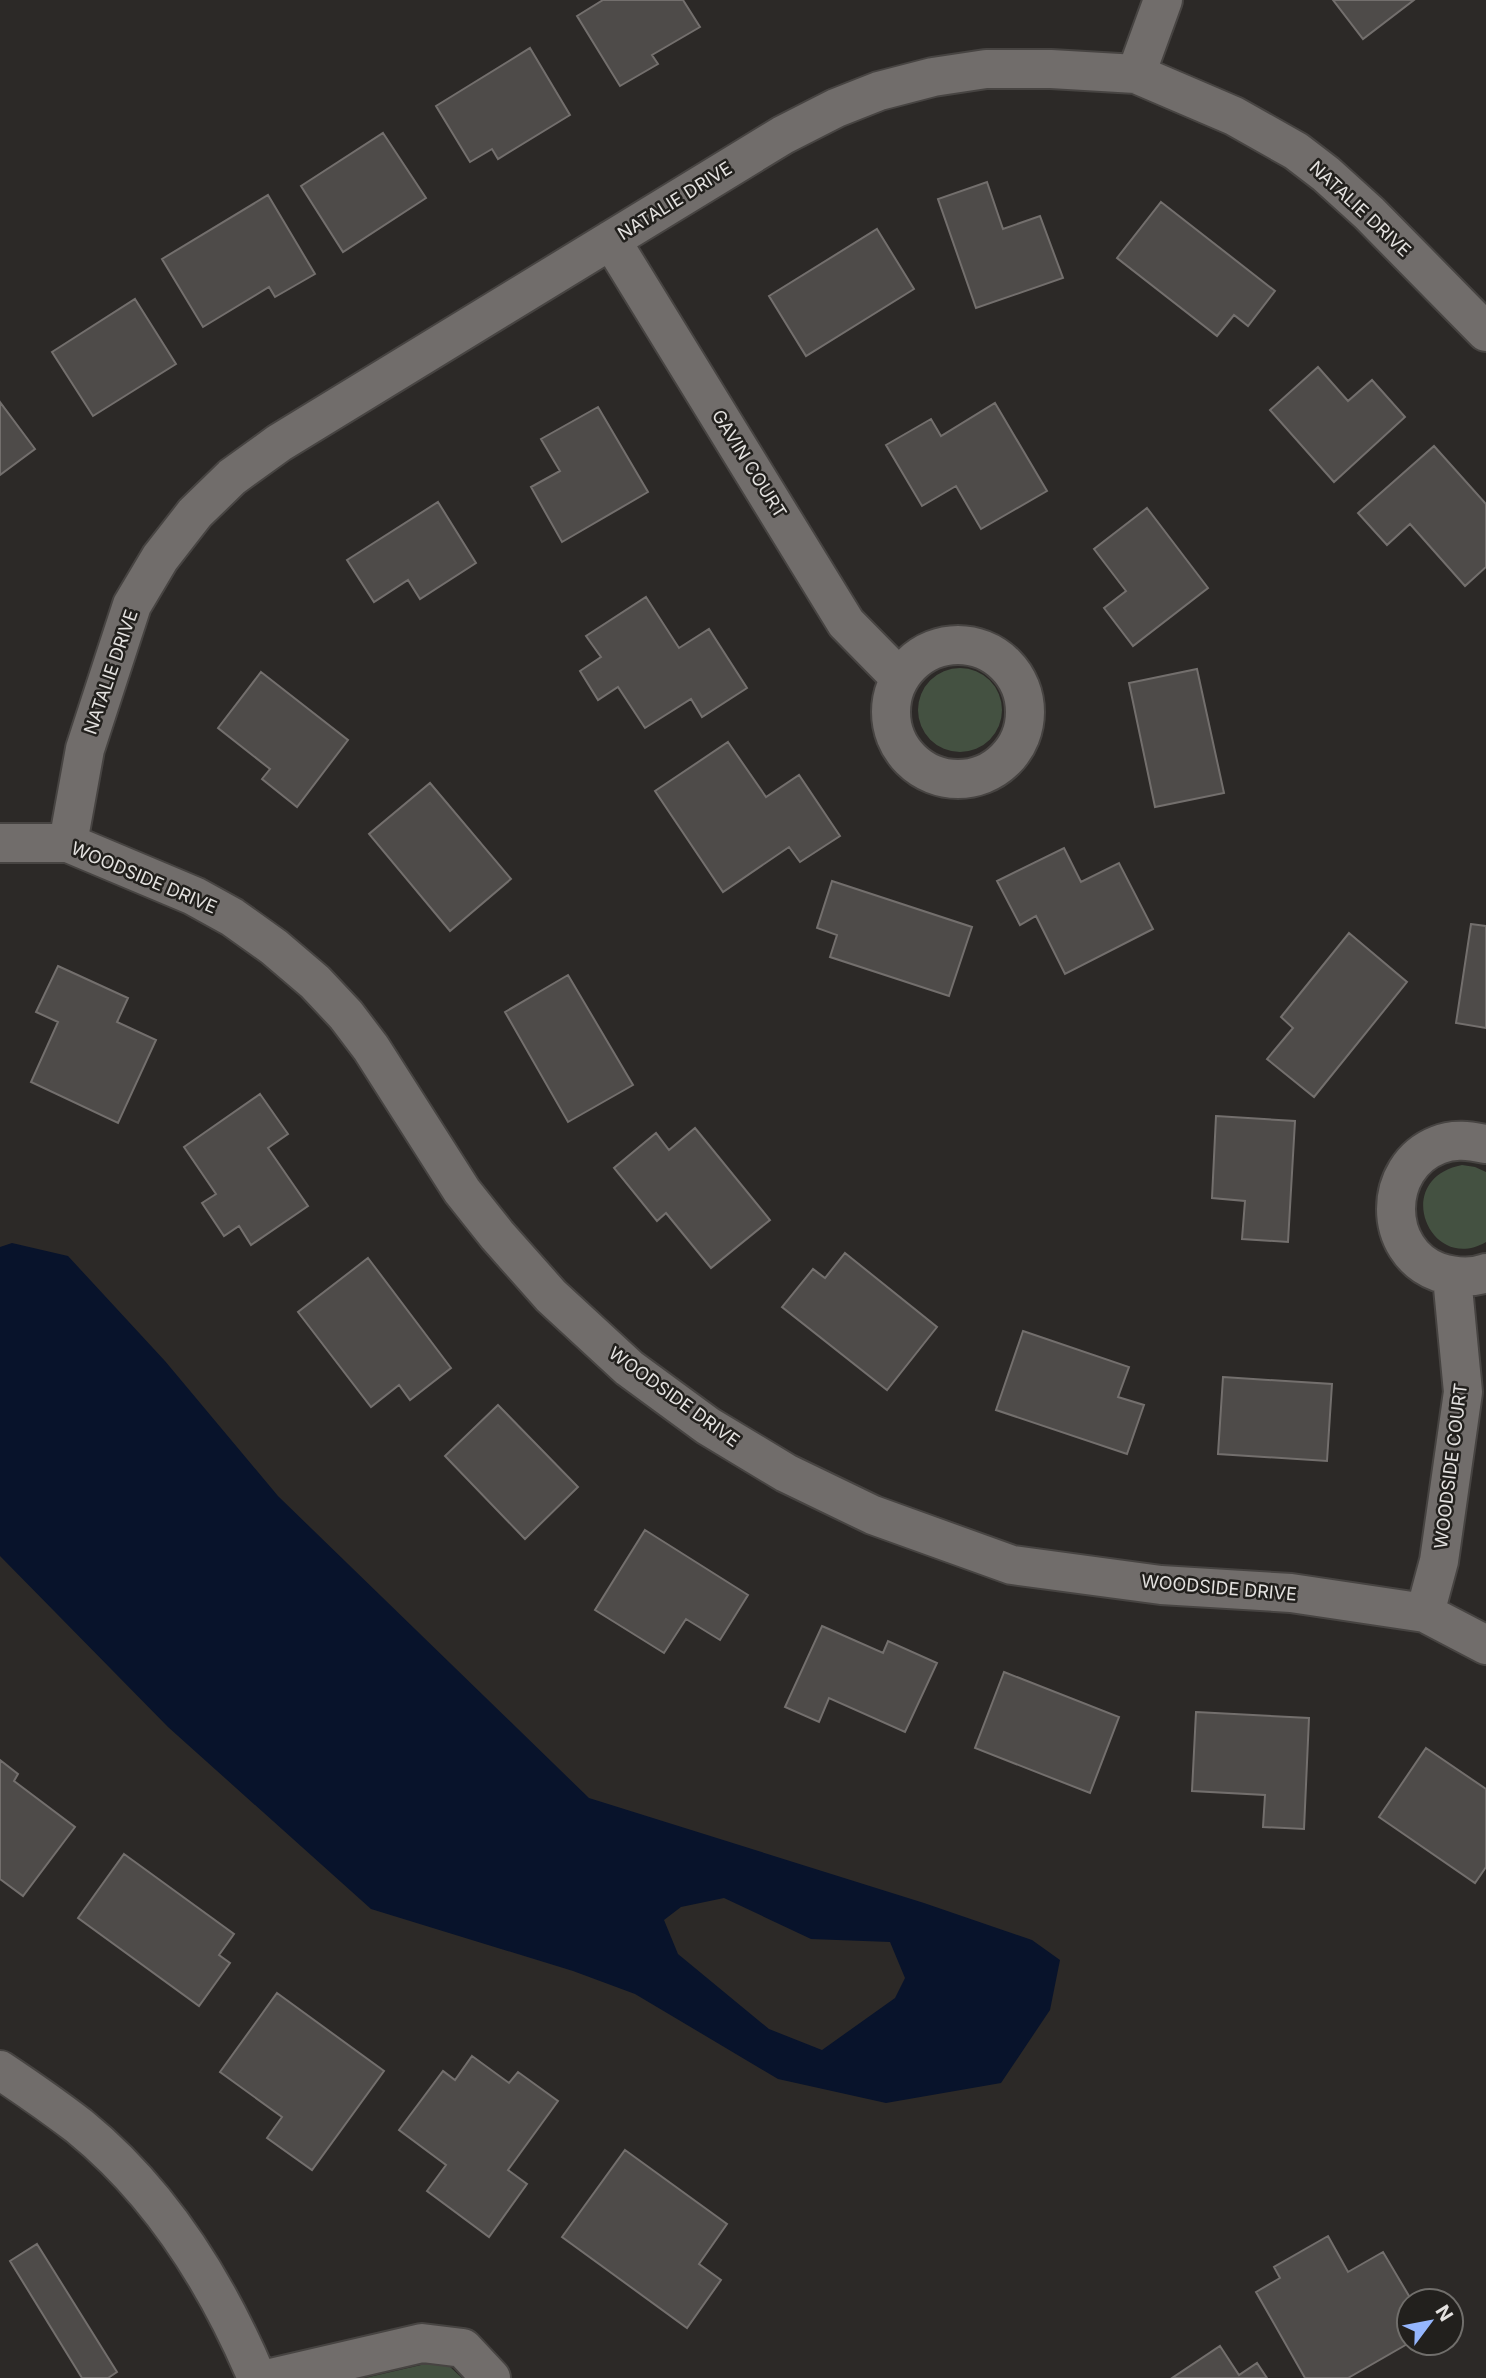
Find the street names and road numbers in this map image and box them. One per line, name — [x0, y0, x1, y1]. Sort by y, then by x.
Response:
street label: NATALIE DRIVE — [1305, 156, 1415, 261]
street label: NATALIE DRIVE — [614, 157, 736, 244]
street label: GAVIN COURT — [708, 406, 791, 522]
street label: NATALIE DRIVE — [79, 607, 142, 737]
street label: WOODSIDE DRIVE — [68, 837, 220, 918]
street label: WOODSIDE DRIVE — [605, 1342, 744, 1451]
street label: WOODSIDE COURT — [1430, 1382, 1471, 1550]
street label: WOODSIDE DRIVE — [1140, 1570, 1298, 1605]

